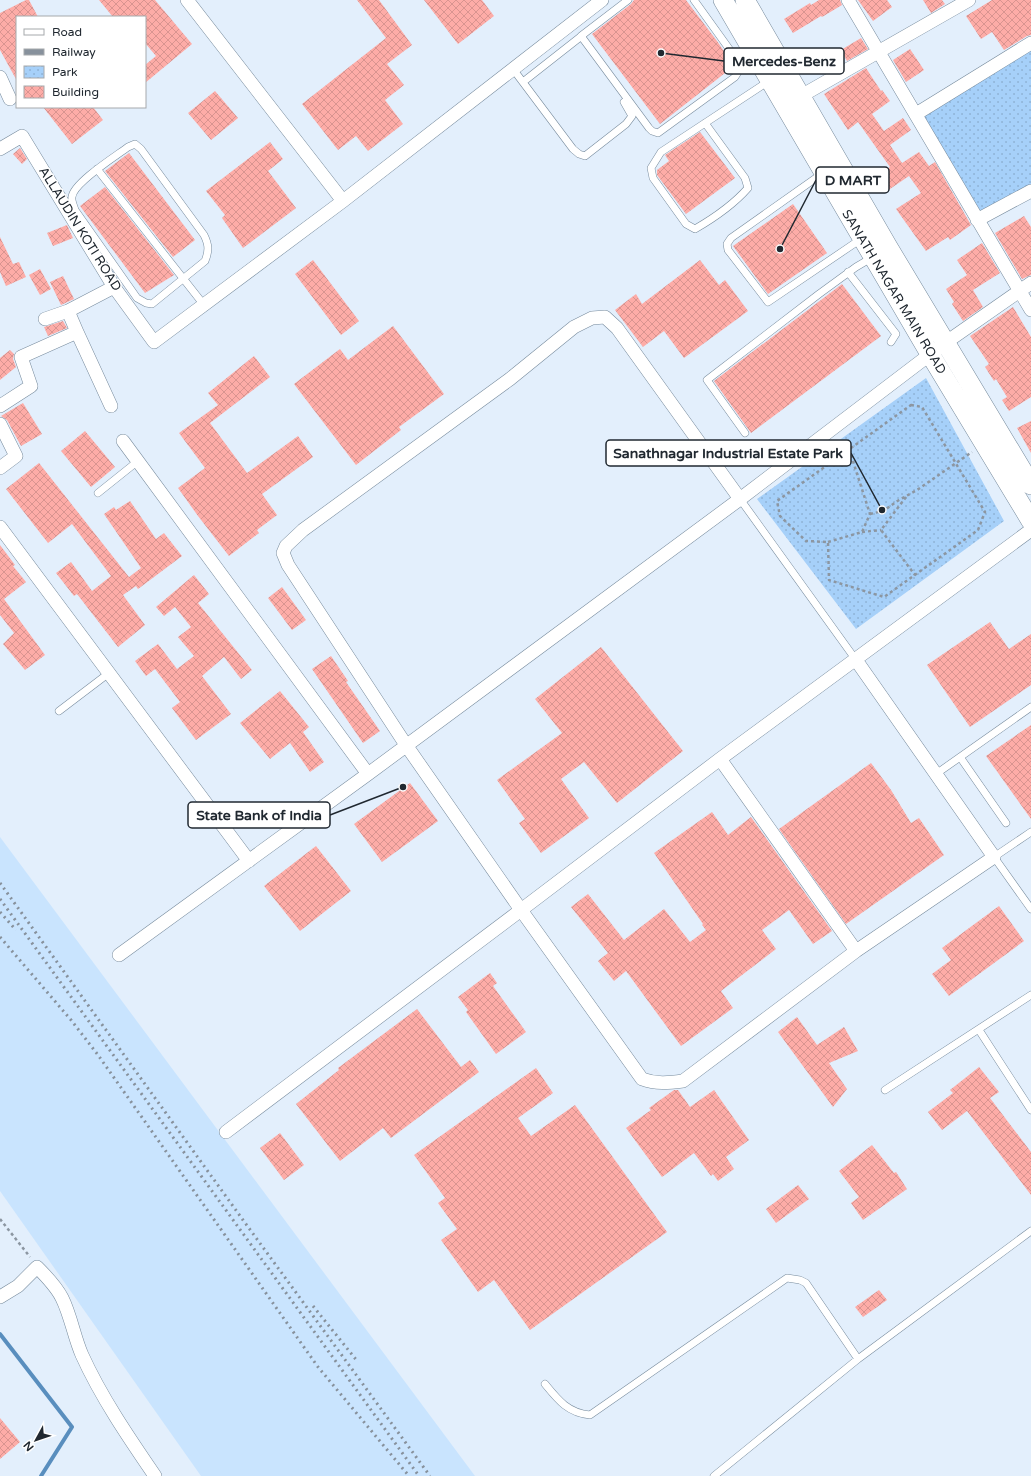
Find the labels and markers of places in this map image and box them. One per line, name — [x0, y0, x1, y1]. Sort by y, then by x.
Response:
callout: Mercedes-Benz — [724, 48, 844, 74]
callout: D MART — [816, 167, 889, 193]
callout: Sanathnagar Industrial Estate Park — [606, 440, 851, 466]
callout: State Bank of India — [188, 802, 330, 828]

